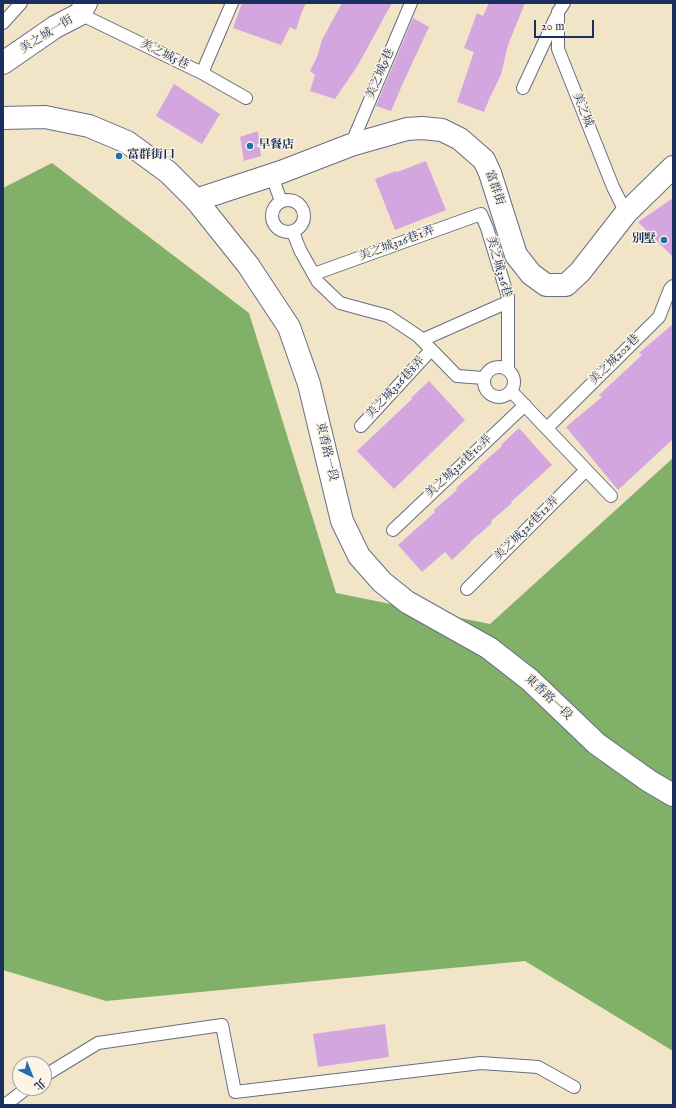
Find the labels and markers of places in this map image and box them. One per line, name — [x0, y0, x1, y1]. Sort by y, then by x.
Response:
place label: 早餐店 — [258, 139, 294, 153]
marker: 早餐店 — [245, 141, 255, 151]
place label: 富群街口 — [127, 149, 175, 163]
marker: 富群街口 — [114, 151, 124, 161]
place label: 別墅 — [632, 233, 656, 247]
marker: 別墅 — [659, 235, 669, 245]

